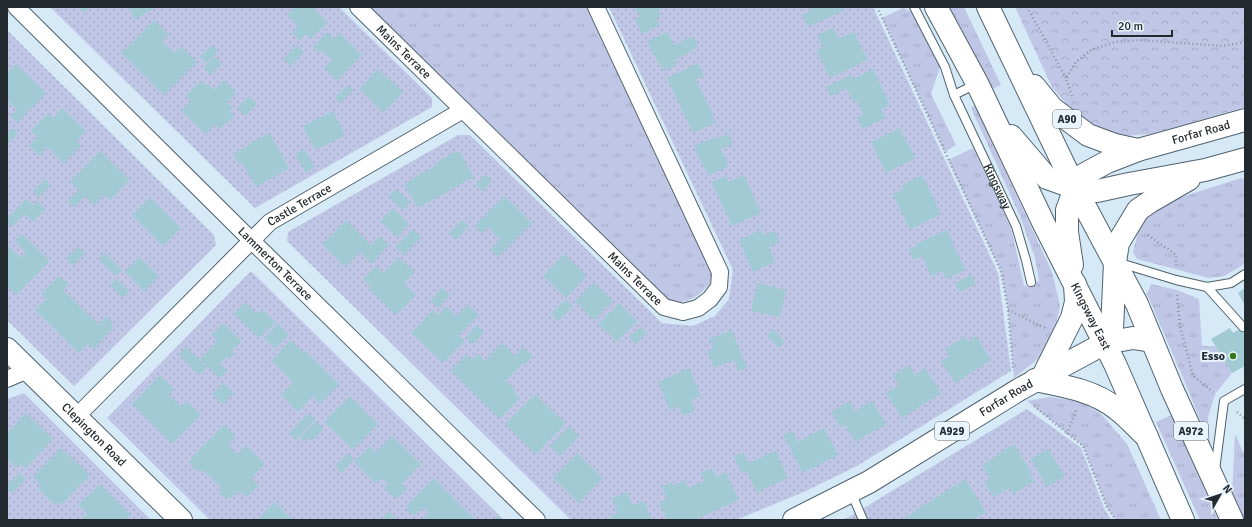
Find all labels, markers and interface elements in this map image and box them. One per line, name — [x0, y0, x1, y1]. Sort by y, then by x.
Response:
scale bar — [1112, 12, 1172, 38]
text: 20 m — [1118, 19, 1143, 34]
street label: Mains Terrace — [373, 22, 434, 82]
road number: A90 — [1053, 110, 1081, 128]
street label: Forfar Road — [1170, 118, 1232, 148]
street label: Kingsway — [980, 161, 1014, 212]
street label: Castle Terrace — [265, 181, 335, 230]
street label: Lammerton Terrace — [234, 224, 316, 304]
street label: Mains Terrace — [604, 249, 665, 309]
street label: Kingsway East — [1067, 280, 1114, 353]
place label: Esso — [1201, 349, 1225, 364]
marker: Esso — [1228, 351, 1238, 361]
street label: Forfar Road — [977, 376, 1036, 420]
street label: Clepington Road — [58, 400, 129, 470]
road number: A929 — [935, 422, 969, 440]
road number: A972 — [1174, 422, 1208, 440]
north arrow — [1200, 475, 1240, 515]
text: N — [1220, 482, 1235, 496]

